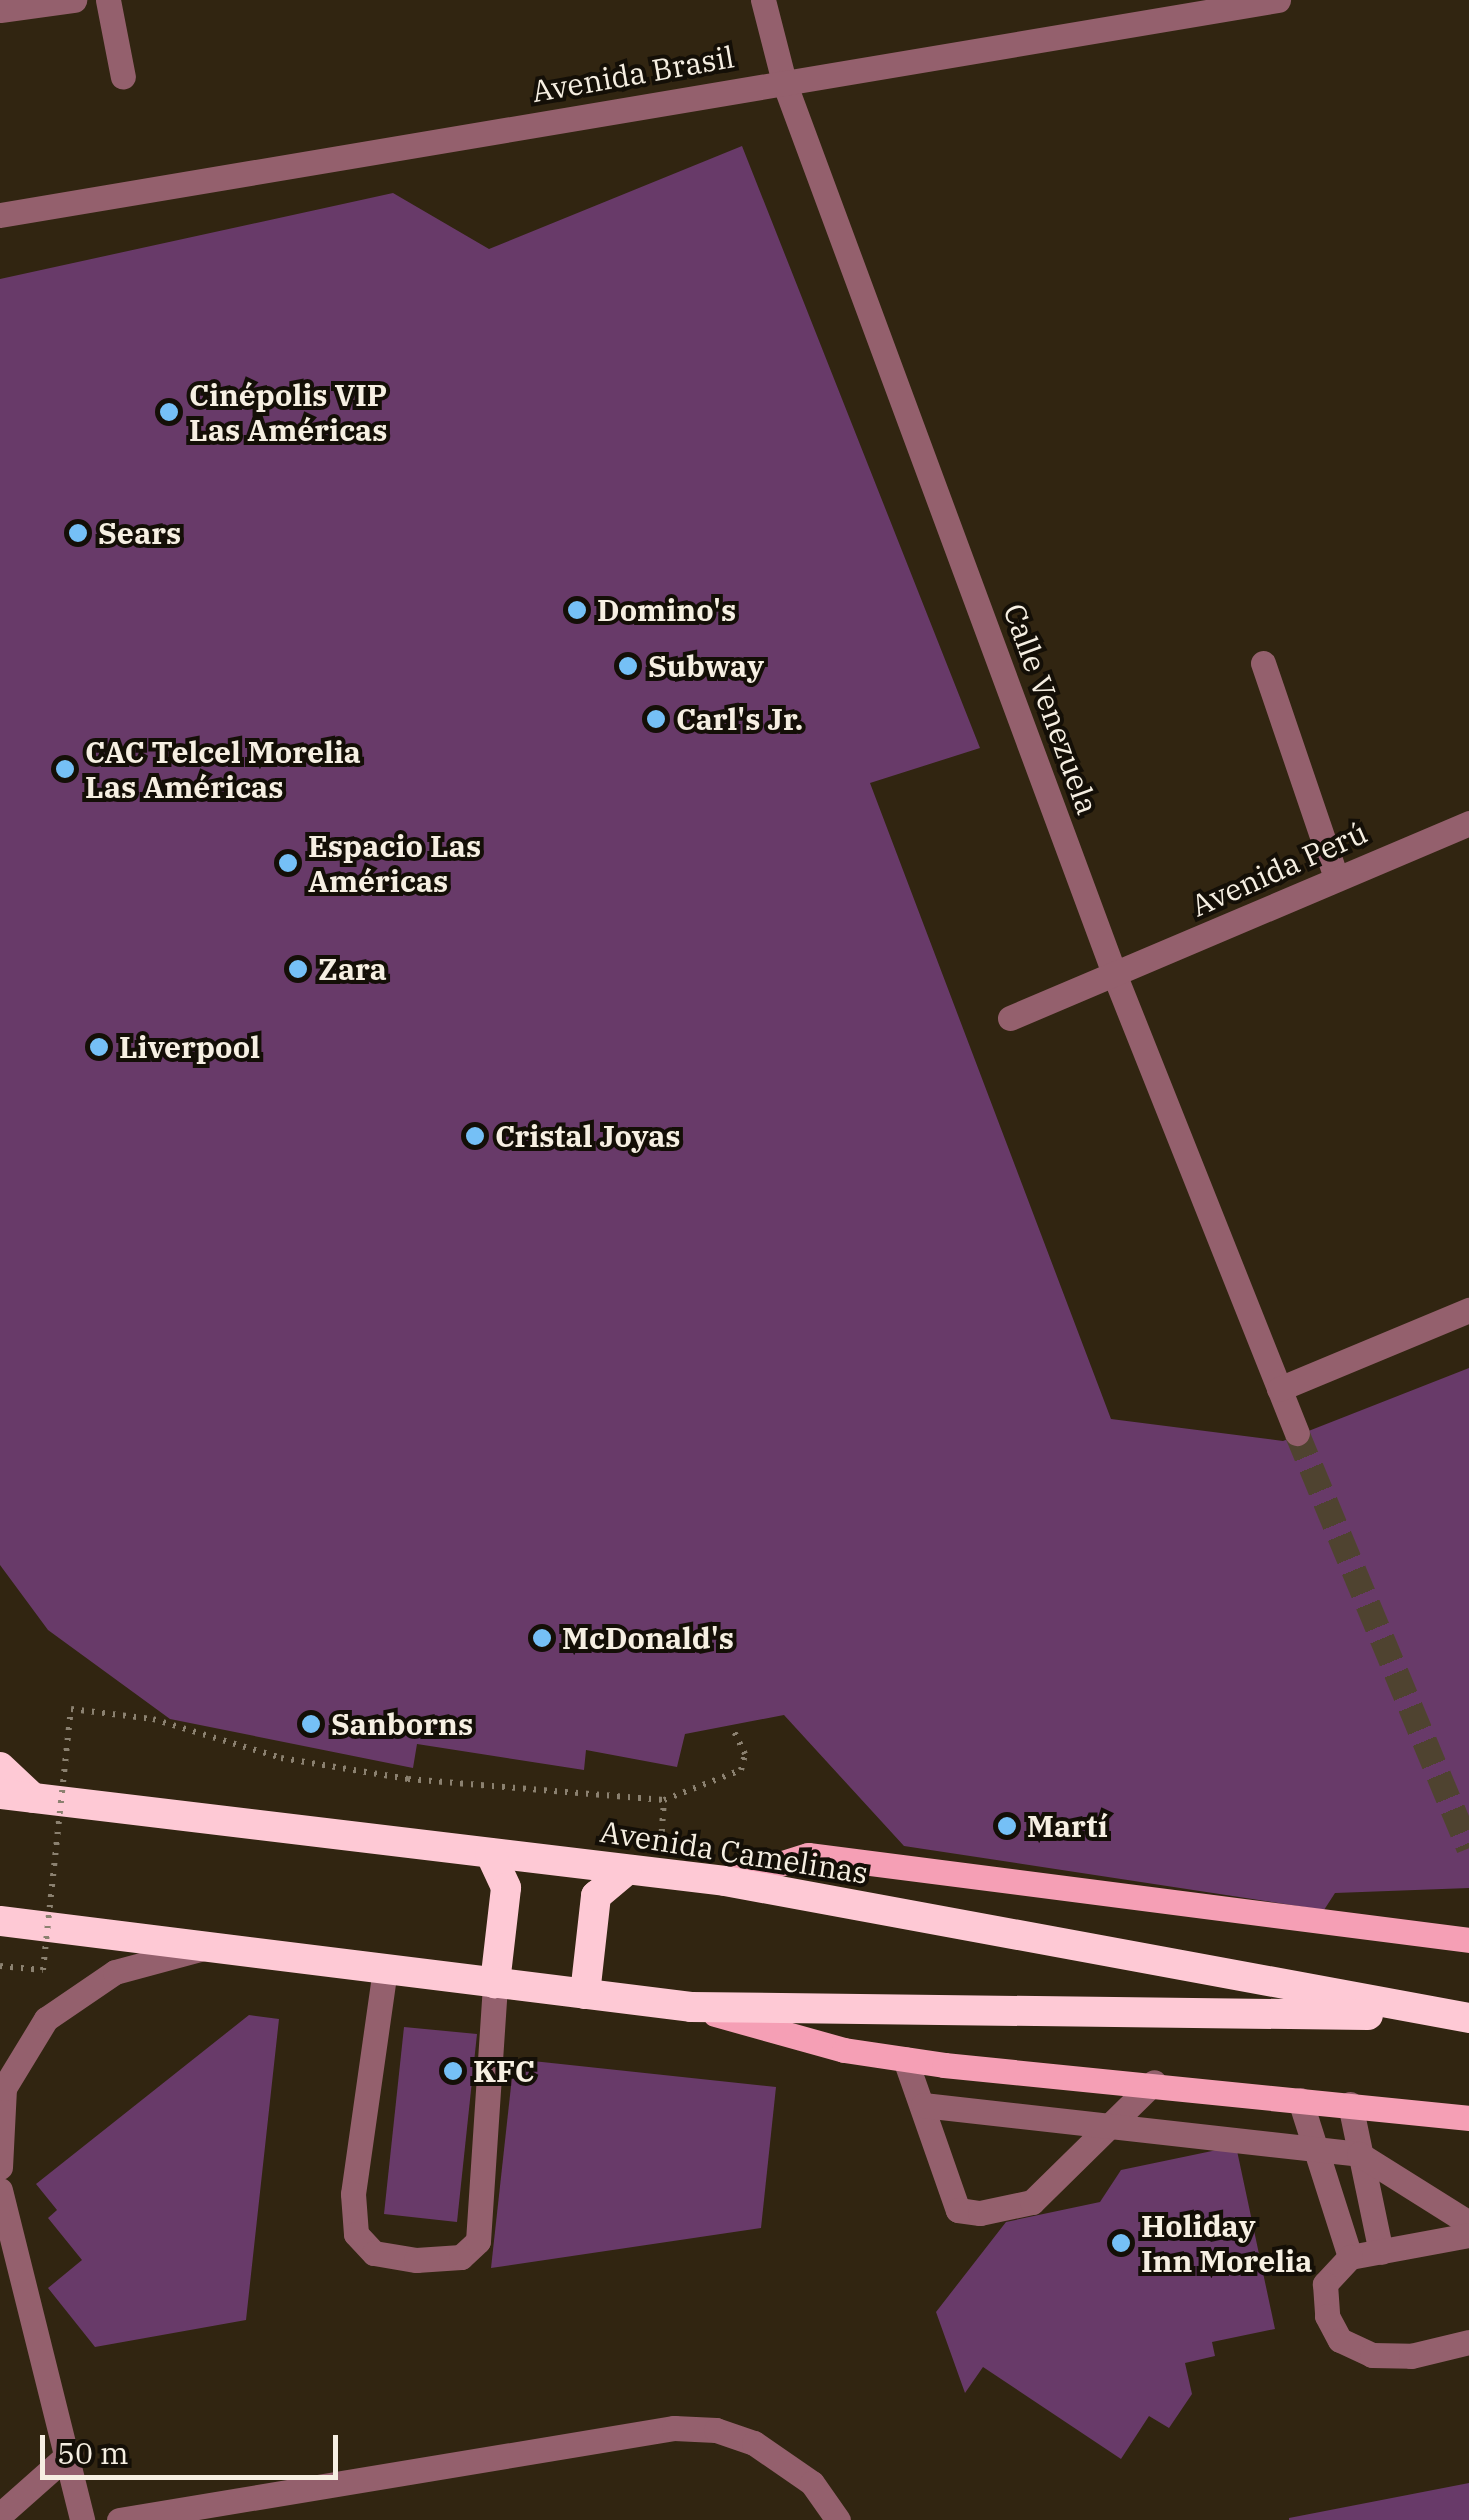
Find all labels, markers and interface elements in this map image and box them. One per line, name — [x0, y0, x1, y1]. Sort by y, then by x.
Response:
street label: Avenida Brasil — [529, 39, 737, 109]
place label: Cinépolis VIP Las Américas — [189, 377, 387, 448]
marker: Cinépolis VIP Las Américas — [158, 401, 180, 423]
place label: Sears — [98, 515, 181, 551]
marker: Sears — [67, 522, 89, 544]
place label: Domino's — [597, 592, 736, 628]
marker: Domino's — [566, 599, 588, 621]
street label: Calle Venezuela — [996, 599, 1106, 819]
place label: Subway — [648, 648, 764, 684]
marker: Subway — [617, 655, 639, 677]
place label: Carl's Jr. — [676, 701, 803, 737]
marker: Carl's Jr. — [645, 708, 667, 730]
place label: CAC Telcel Morelia Las Américas — [85, 734, 361, 804]
marker: CAC Telcel Morelia Las Américas — [54, 758, 76, 780]
street label: Avenida Perú — [1186, 814, 1372, 924]
place label: Espacio Las Américas — [308, 828, 481, 898]
marker: Espacio Las Américas — [277, 852, 299, 874]
place label: Zara — [318, 951, 387, 987]
marker: Zara — [287, 958, 309, 980]
place label: Liverpool — [119, 1029, 260, 1065]
marker: Liverpool — [88, 1036, 110, 1058]
place label: Cristal Joyas — [495, 1118, 681, 1154]
marker: Cristal Joyas — [464, 1125, 486, 1147]
place label: McDonald's — [562, 1620, 734, 1656]
marker: McDonald's — [531, 1627, 553, 1649]
place label: Sanborns — [331, 1706, 473, 1742]
marker: Sanborns — [300, 1713, 322, 1735]
place label: Martí — [1027, 1808, 1108, 1844]
street label: Avenida Camelinas — [598, 1813, 870, 1891]
marker: Martí — [996, 1815, 1018, 1837]
place label: KFC — [473, 2053, 535, 2089]
marker: KFC — [442, 2060, 464, 2082]
place label: Holiday Inn Morelia — [1141, 2208, 1312, 2278]
marker: Holiday Inn Morelia — [1110, 2232, 1132, 2254]
scale bar — [45, 2415, 342, 2477]
text: 50 m — [57, 2433, 129, 2472]

